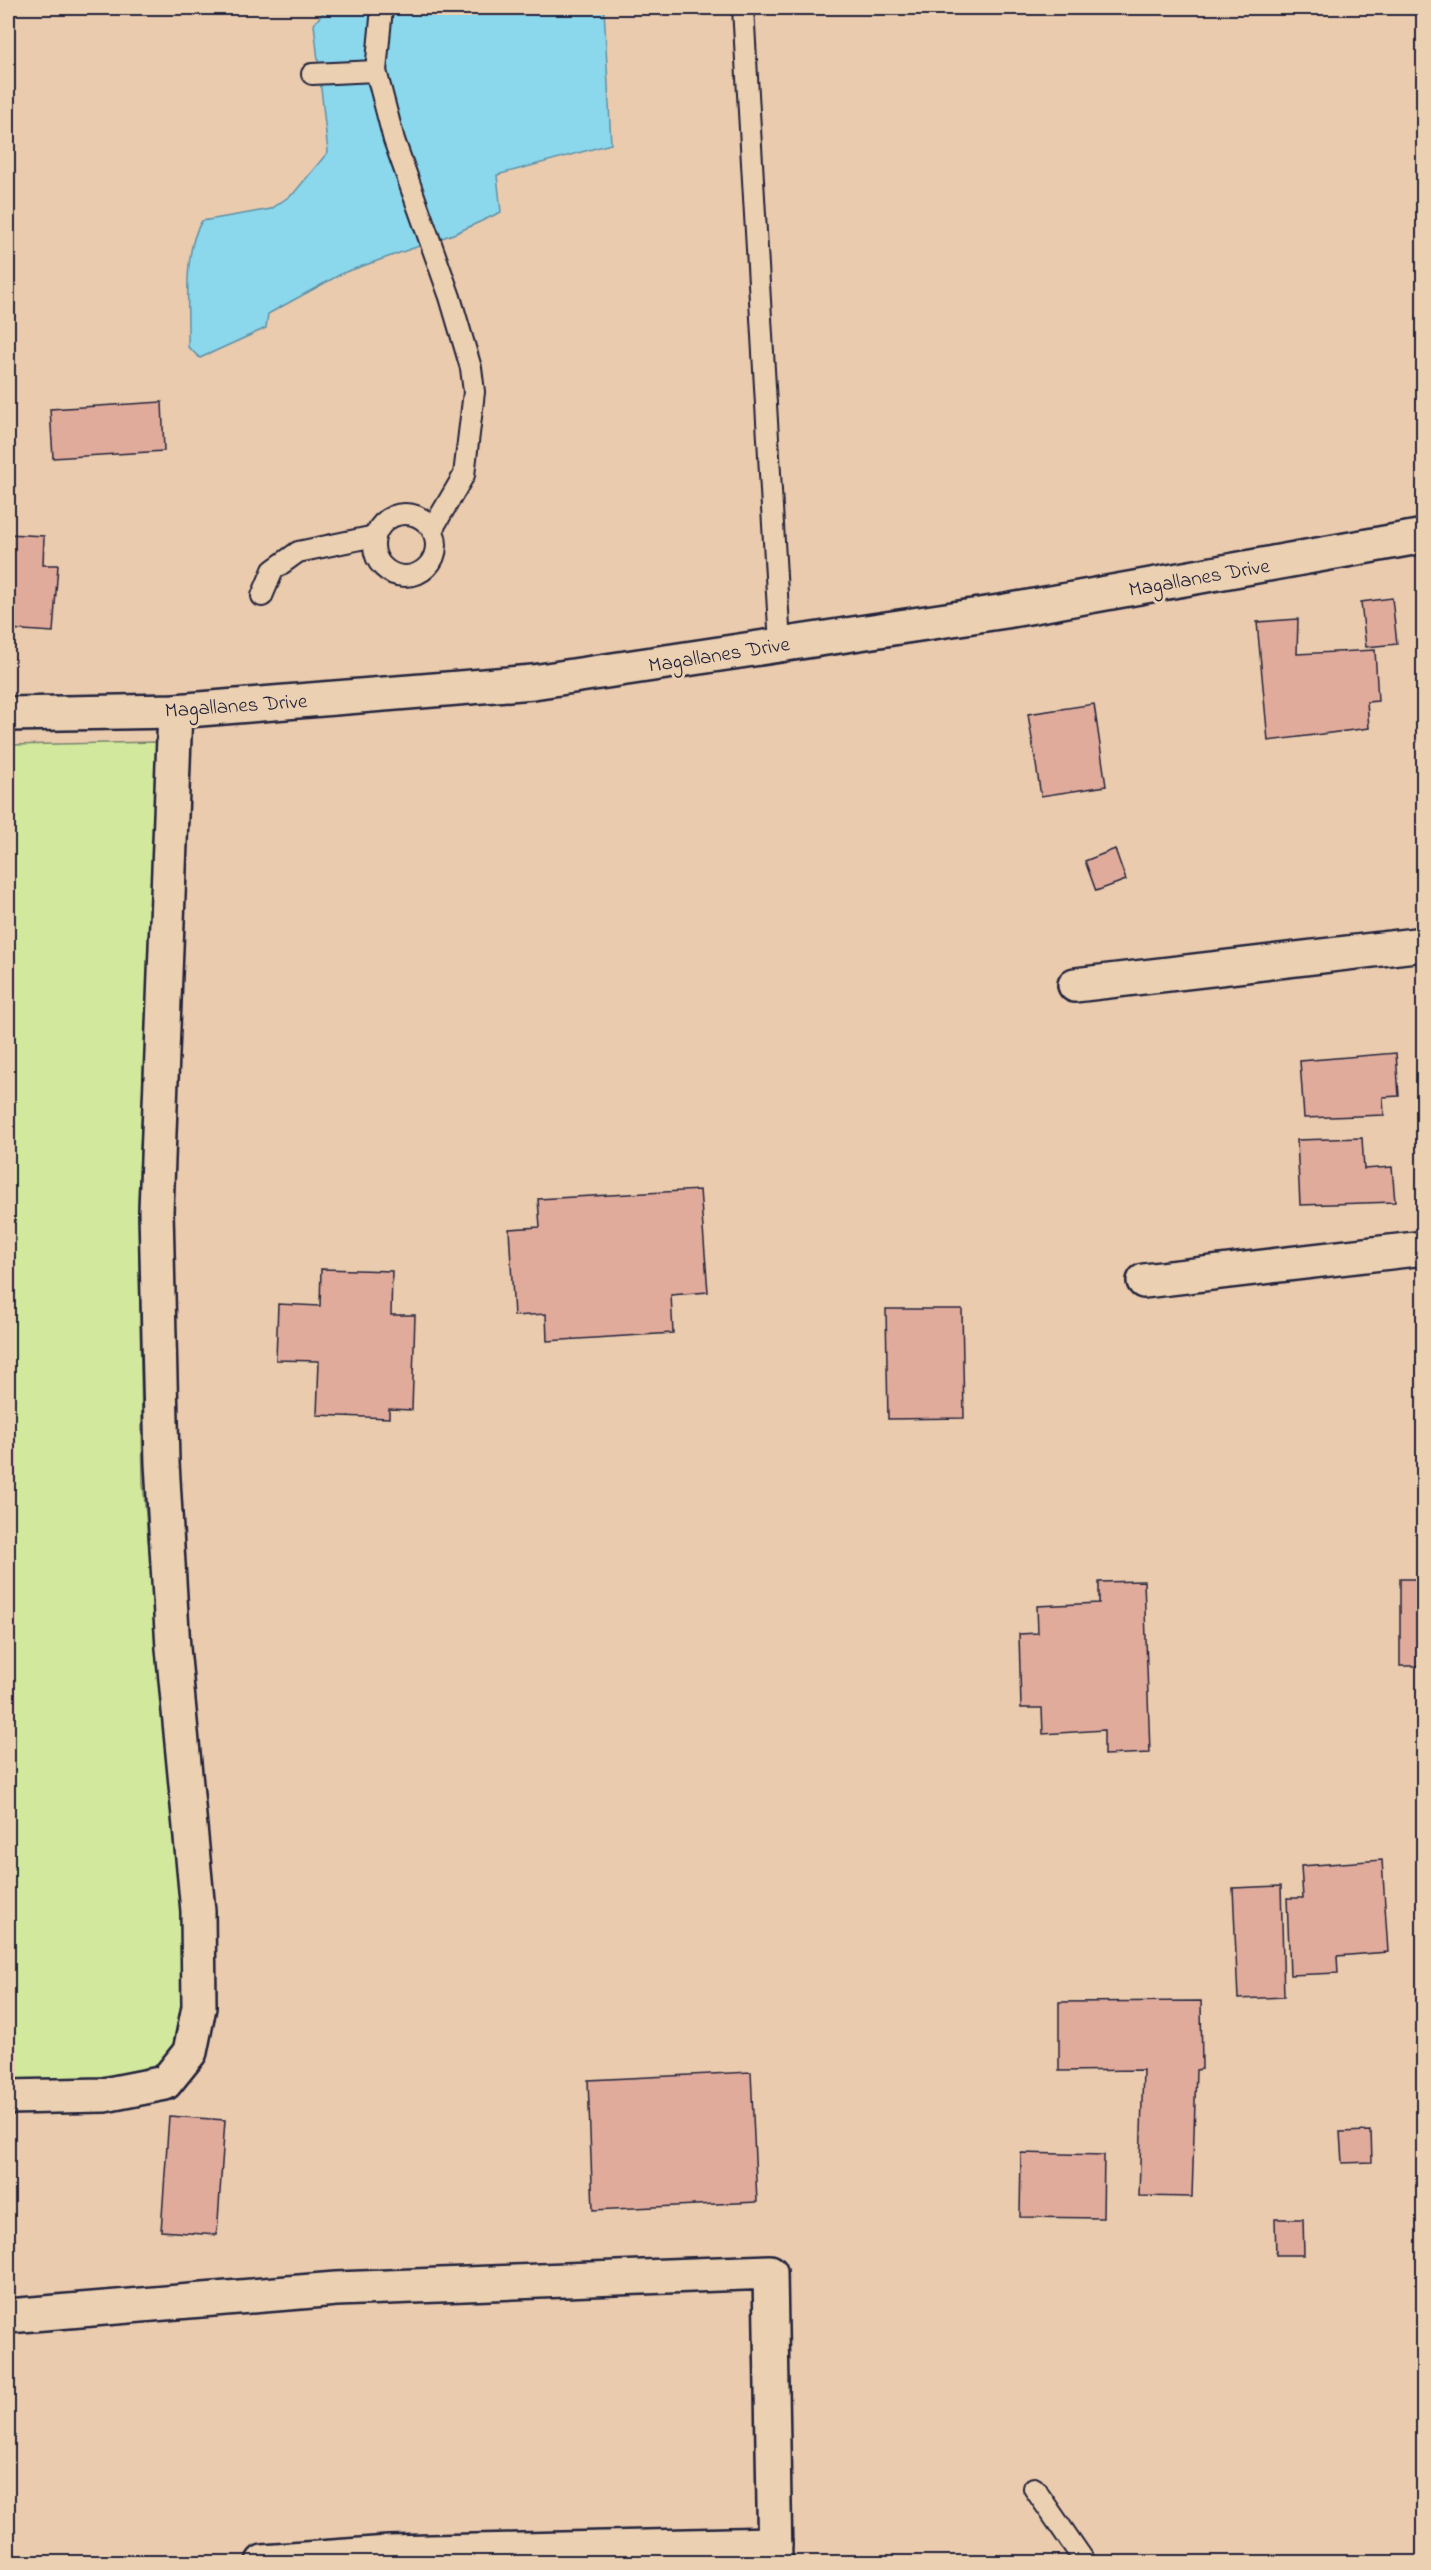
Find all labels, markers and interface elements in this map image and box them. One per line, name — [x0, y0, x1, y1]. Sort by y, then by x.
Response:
street label: Magallanes Drive — [1126, 552, 1273, 608]
street label: Magallanes Drive — [646, 630, 793, 684]
street label: Magallanes Drive — [164, 687, 309, 729]

